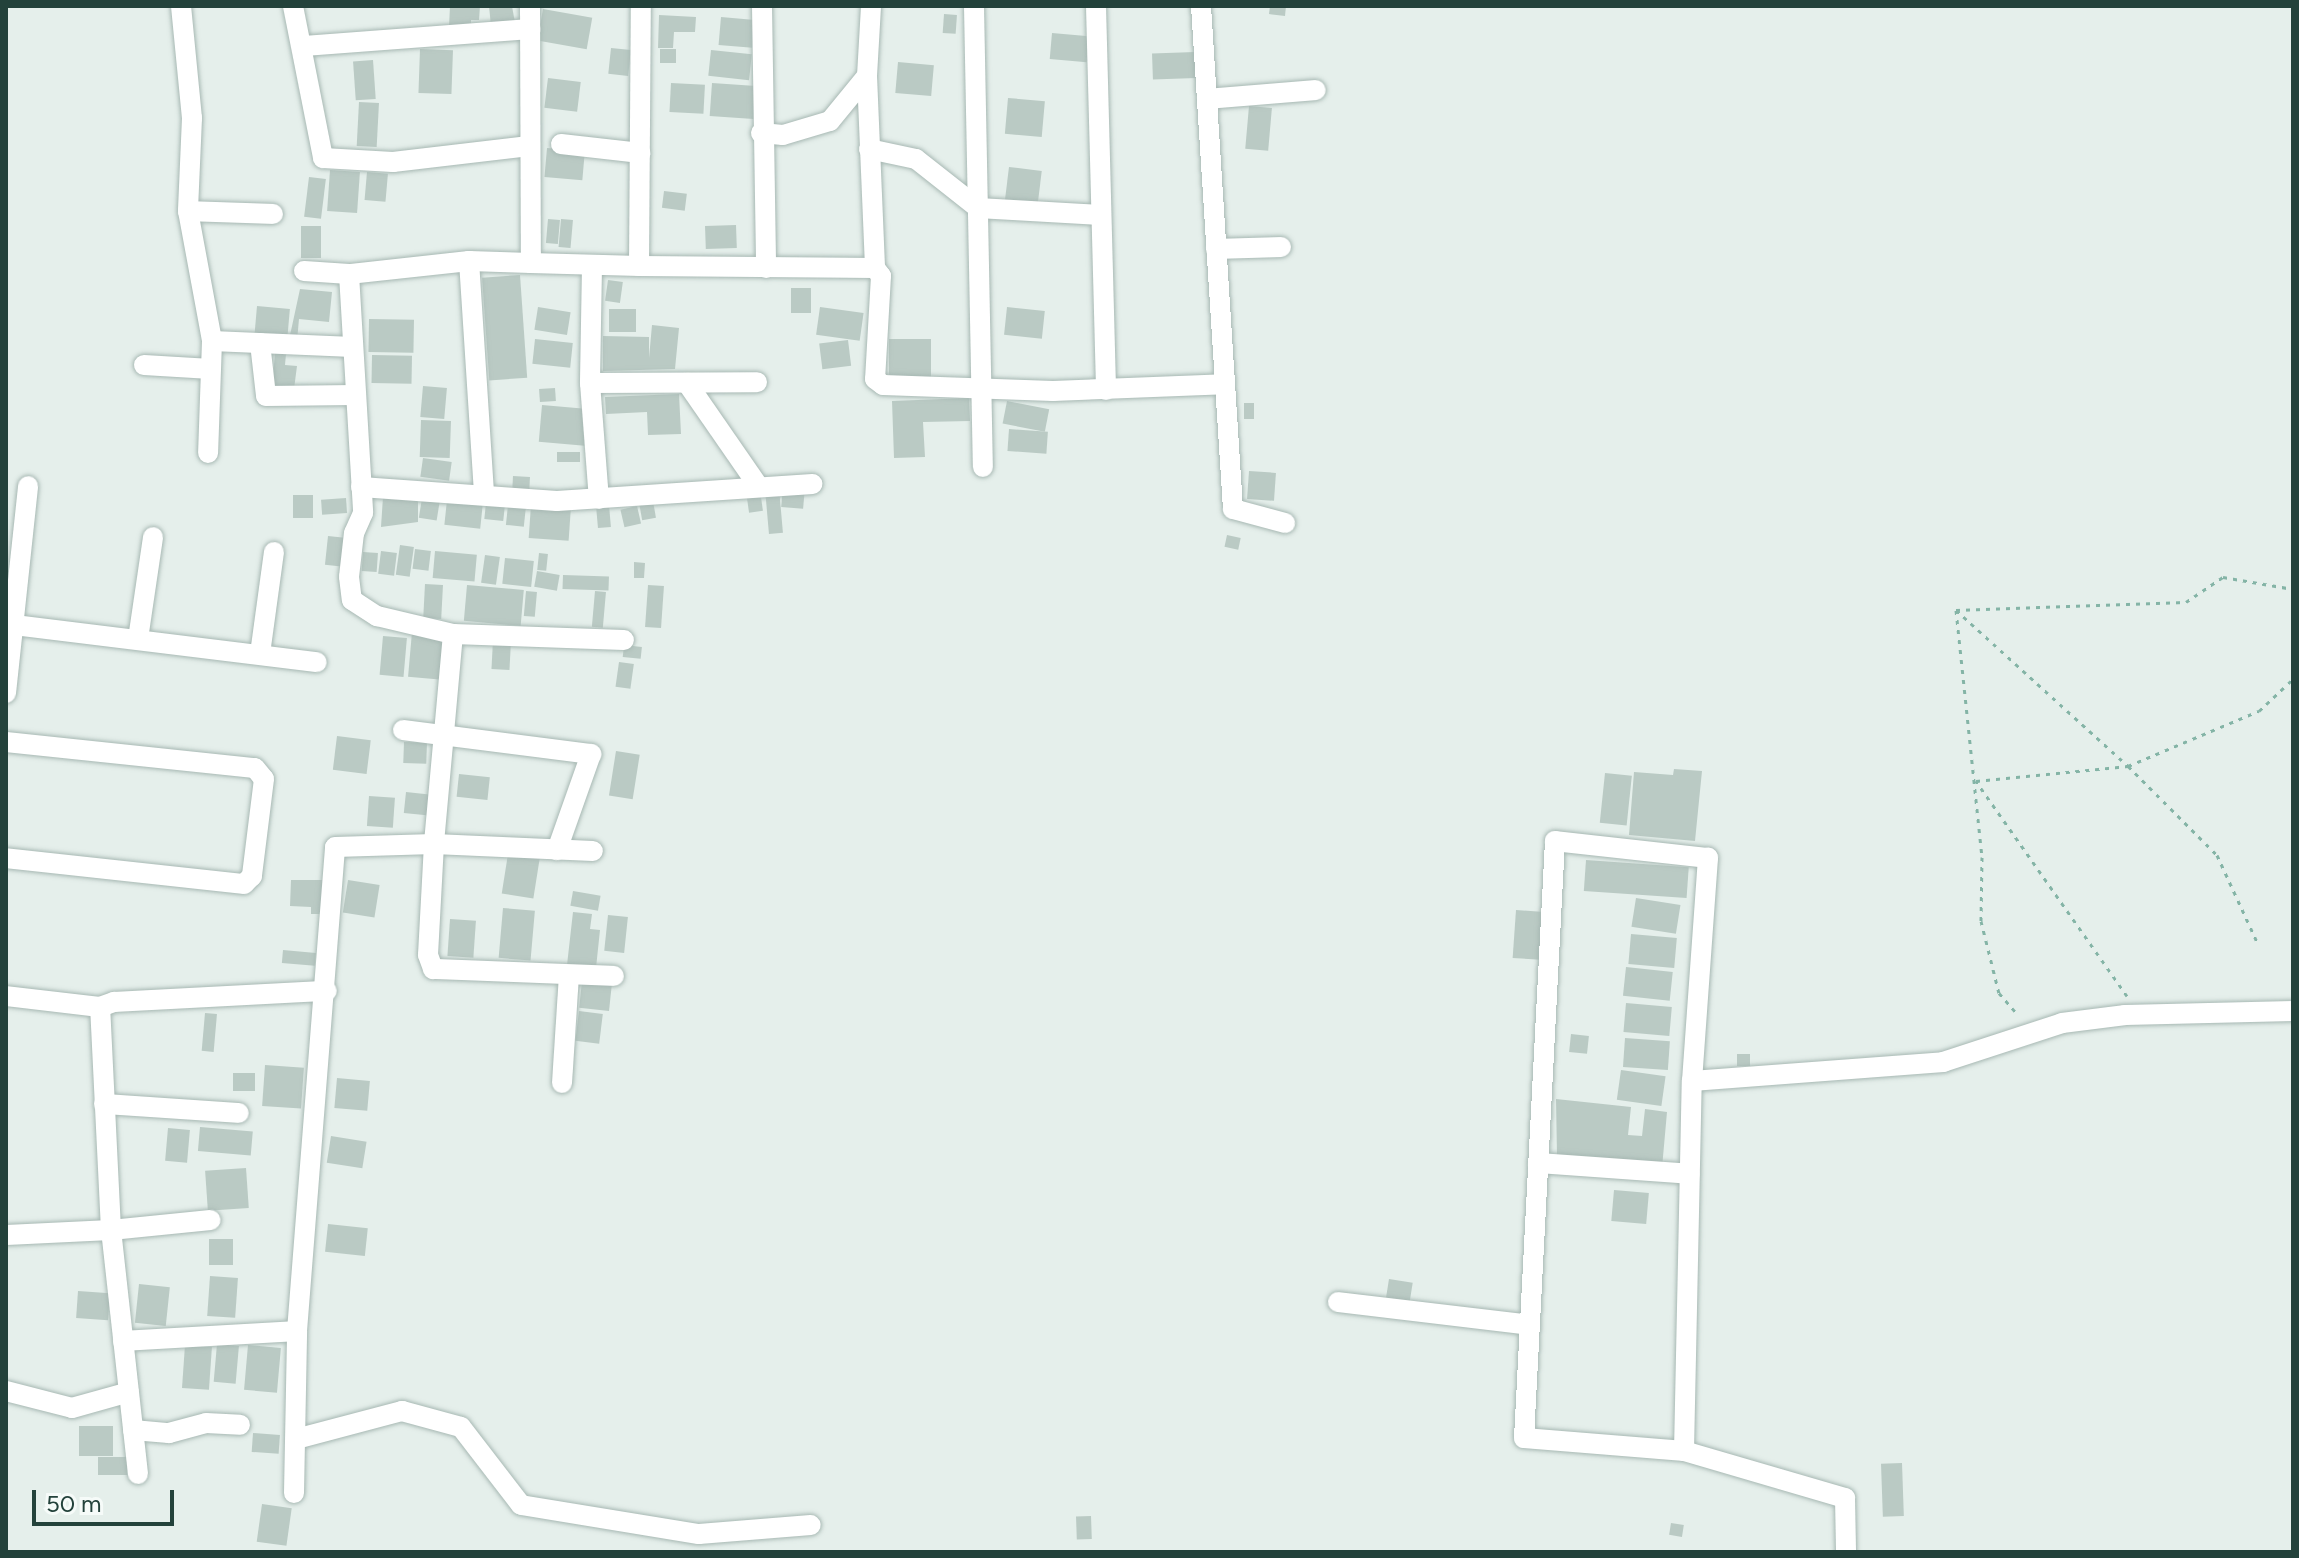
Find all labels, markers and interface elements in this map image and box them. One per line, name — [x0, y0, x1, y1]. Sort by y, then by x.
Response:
scale bar — [36, 1474, 178, 1524]
text: 50 m — [46, 1489, 102, 1518]

